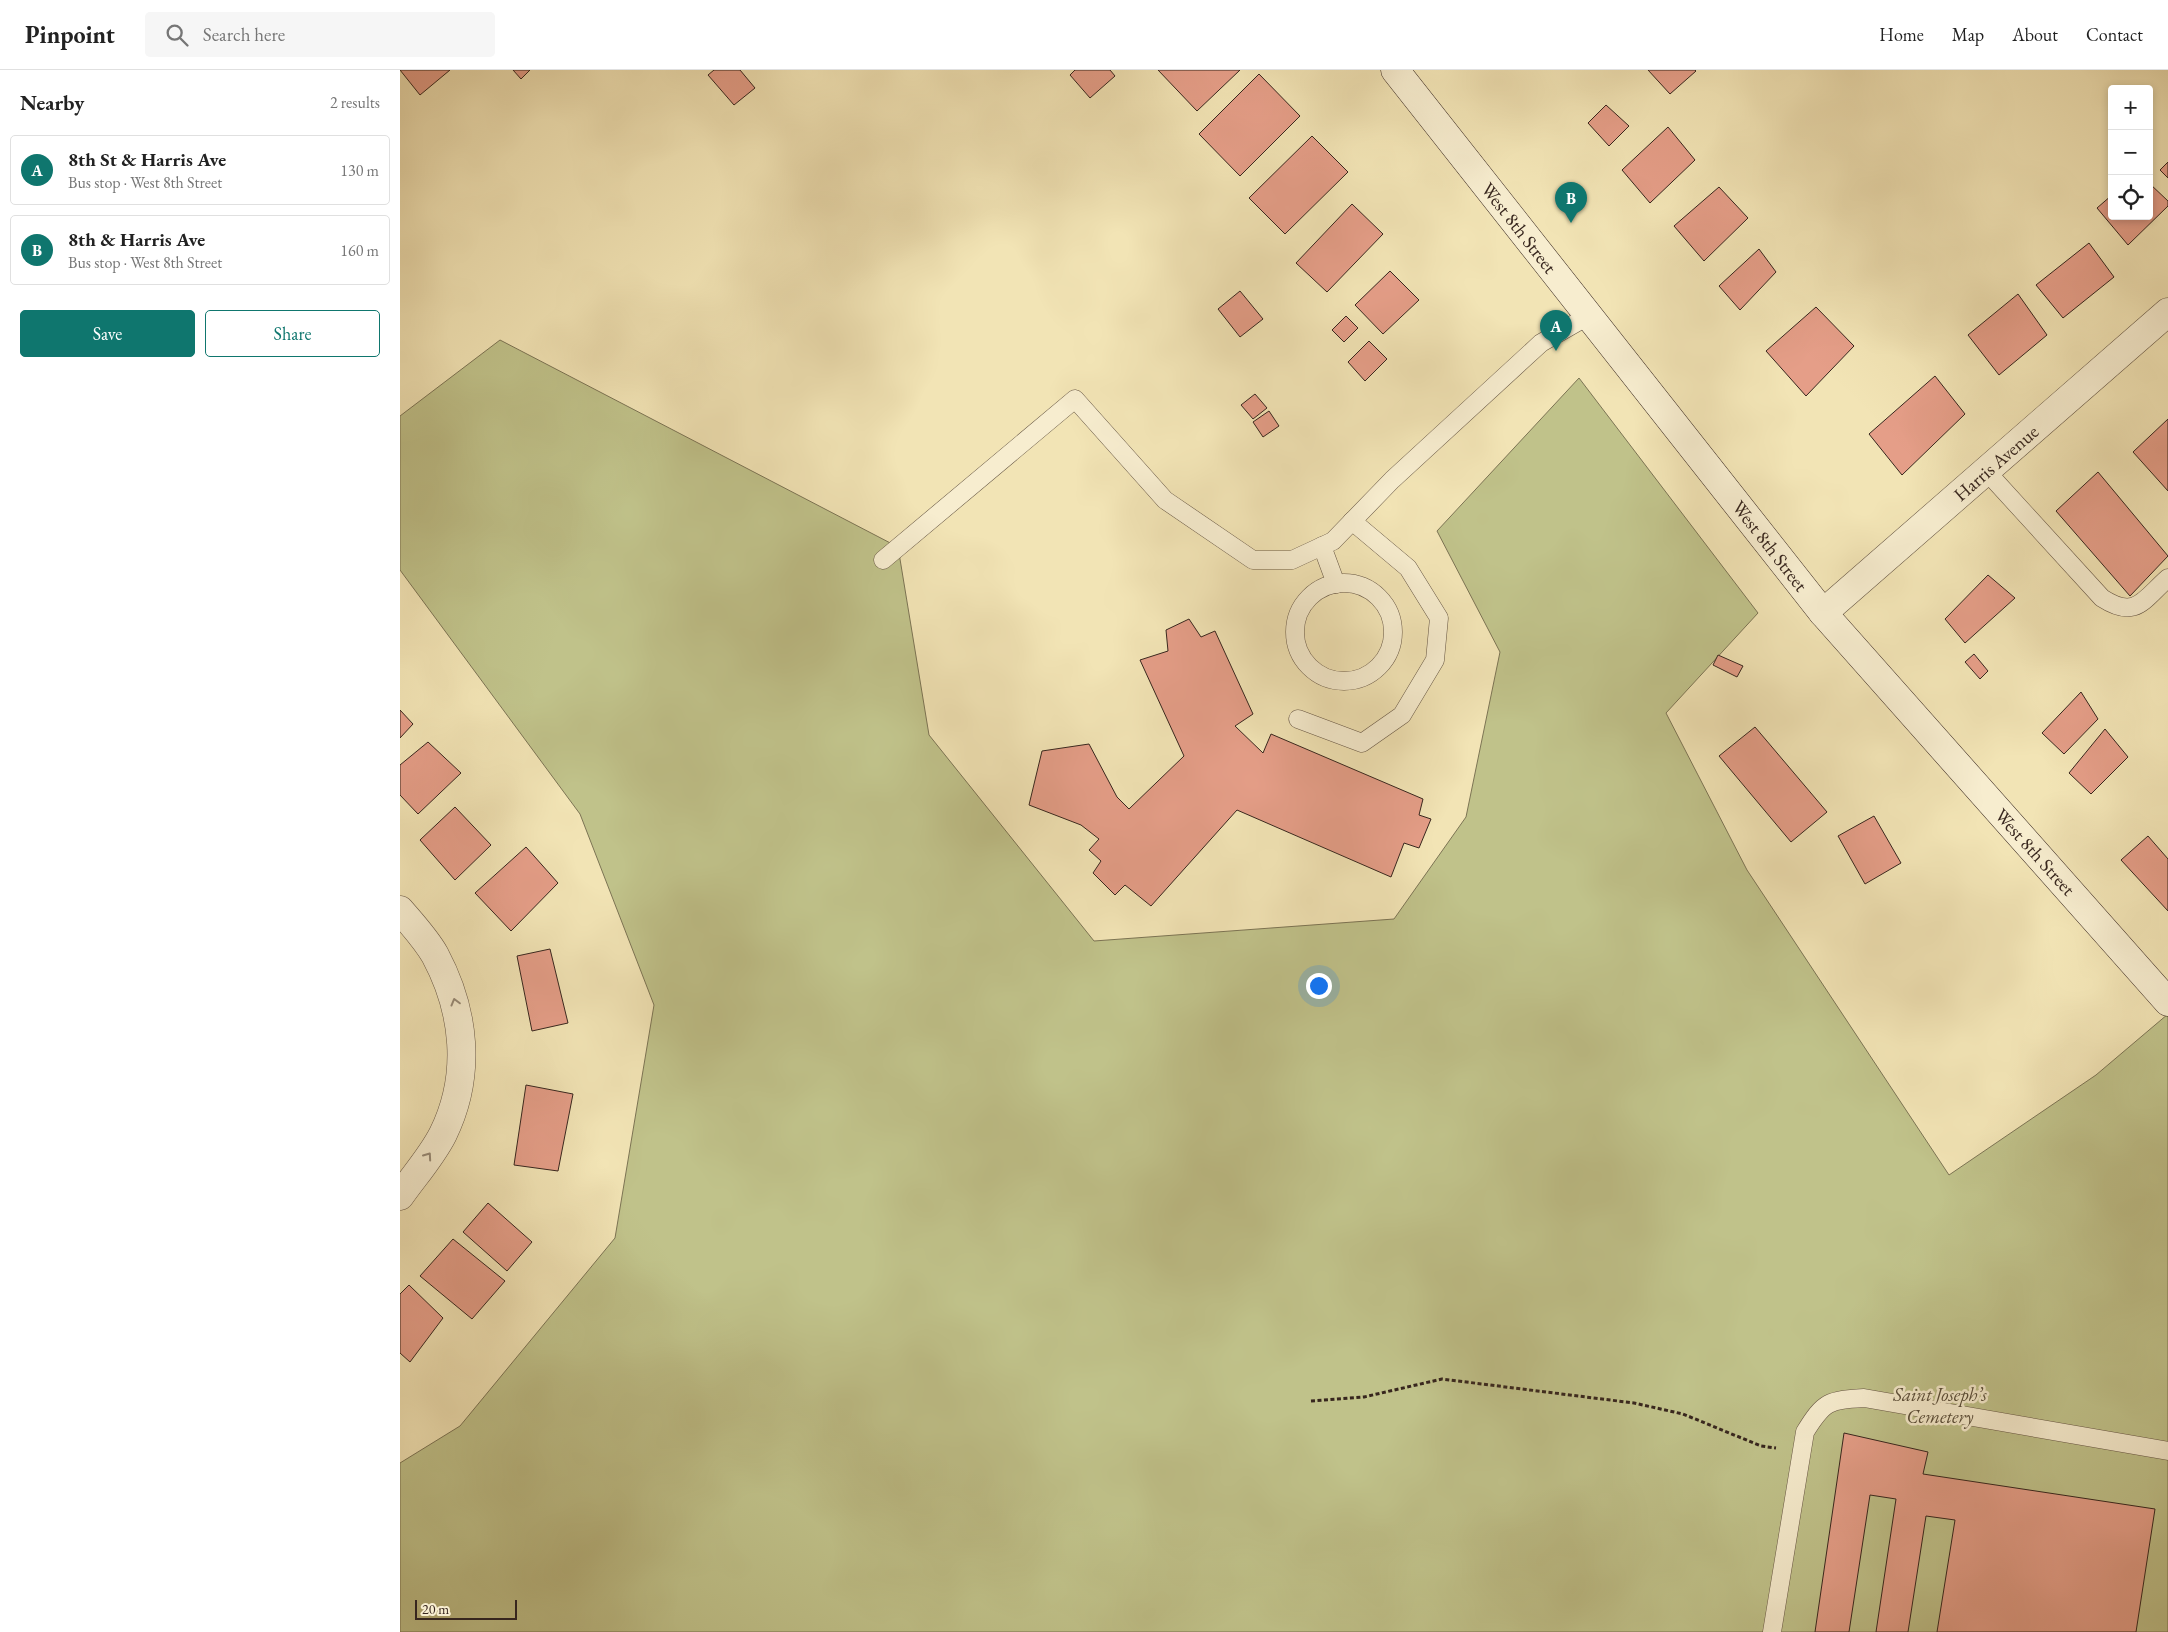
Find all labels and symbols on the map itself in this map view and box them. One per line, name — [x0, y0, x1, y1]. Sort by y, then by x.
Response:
street label: West 8th Street — [1476, 177, 1562, 279]
pin: B — [1555, 182, 1587, 223]
pin: A — [1540, 310, 1572, 351]
street label: Harris Avenue — [1948, 419, 2044, 507]
street label: West 8th Street — [1727, 495, 1813, 597]
street label: West 8th Street — [1989, 803, 2081, 901]
your location — [1306, 973, 1332, 999]
one-way arrow — [450, 998, 461, 1007]
one-way arrow — [422, 1152, 431, 1162]
park label: Saint Joseph’s Cemetery — [1892, 1382, 1988, 1429]
scale bar — [415, 1597, 518, 1620]

